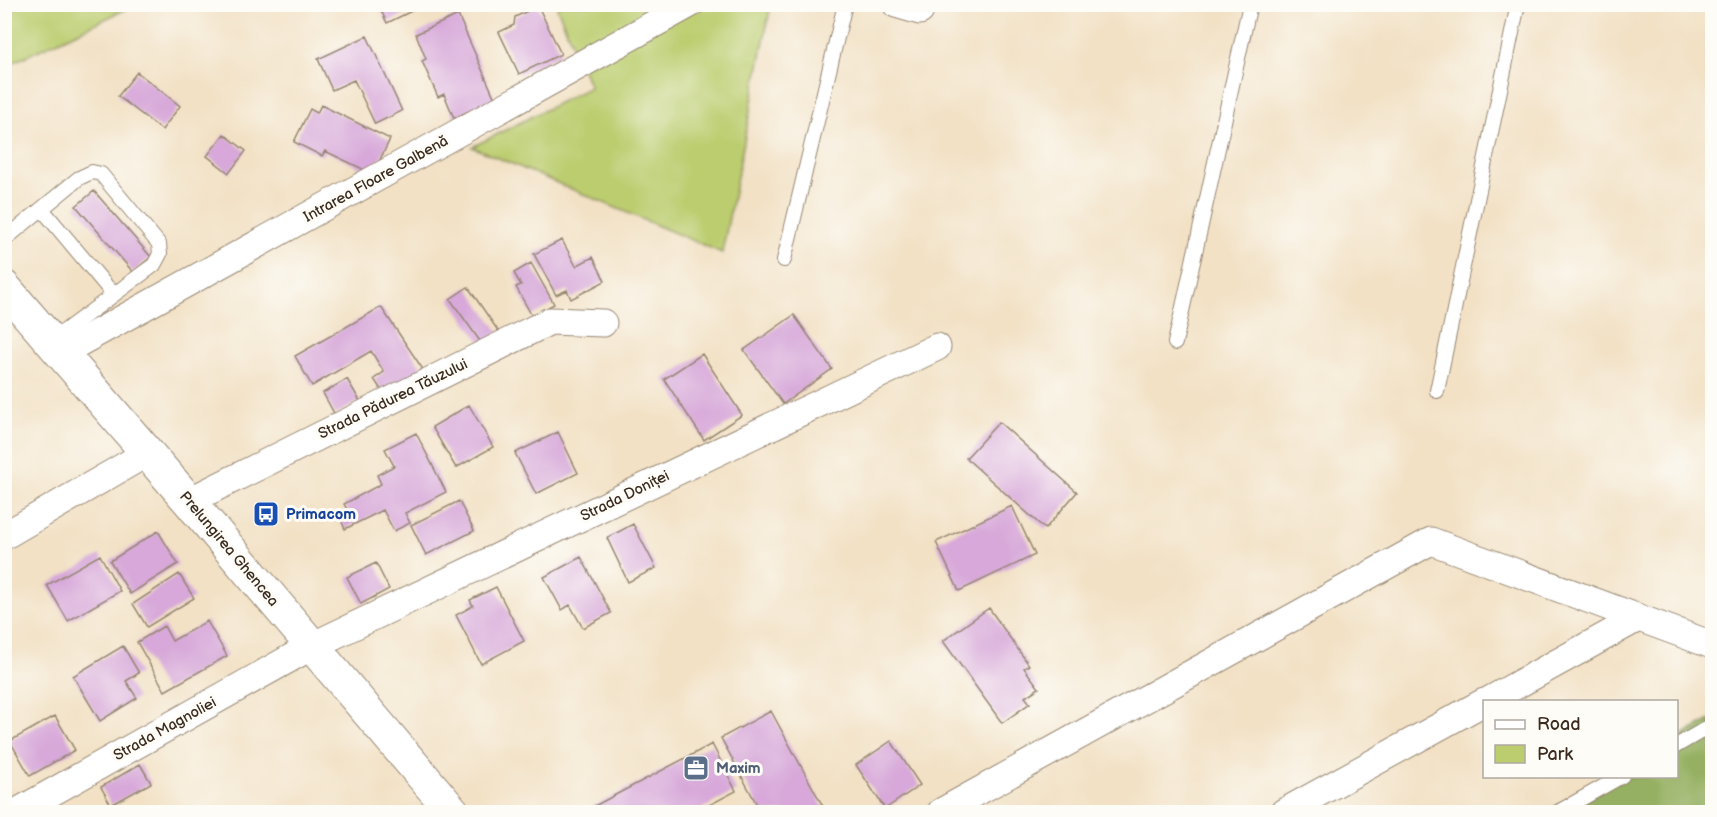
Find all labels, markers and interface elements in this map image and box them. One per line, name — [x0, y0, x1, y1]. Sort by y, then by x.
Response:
street label: Intrarea Floare Galbenă — [300, 131, 452, 227]
street label: Strada Pădurea Tăuzului — [315, 355, 471, 443]
street label: Strada Doniței — [577, 466, 673, 526]
street label: Prelungirea Ghencea — [175, 488, 283, 610]
bus stop icon: Primacom — [251, 499, 281, 529]
place label: Primacom — [286, 505, 356, 524]
street label: Strada Magnoliei — [110, 693, 220, 765]
legend — [1483, 700, 1678, 778]
text: Road — [1537, 714, 1581, 735]
text: Park — [1537, 744, 1573, 765]
office icon: Maxim — [681, 753, 711, 783]
place label: Maxim — [716, 759, 761, 778]

